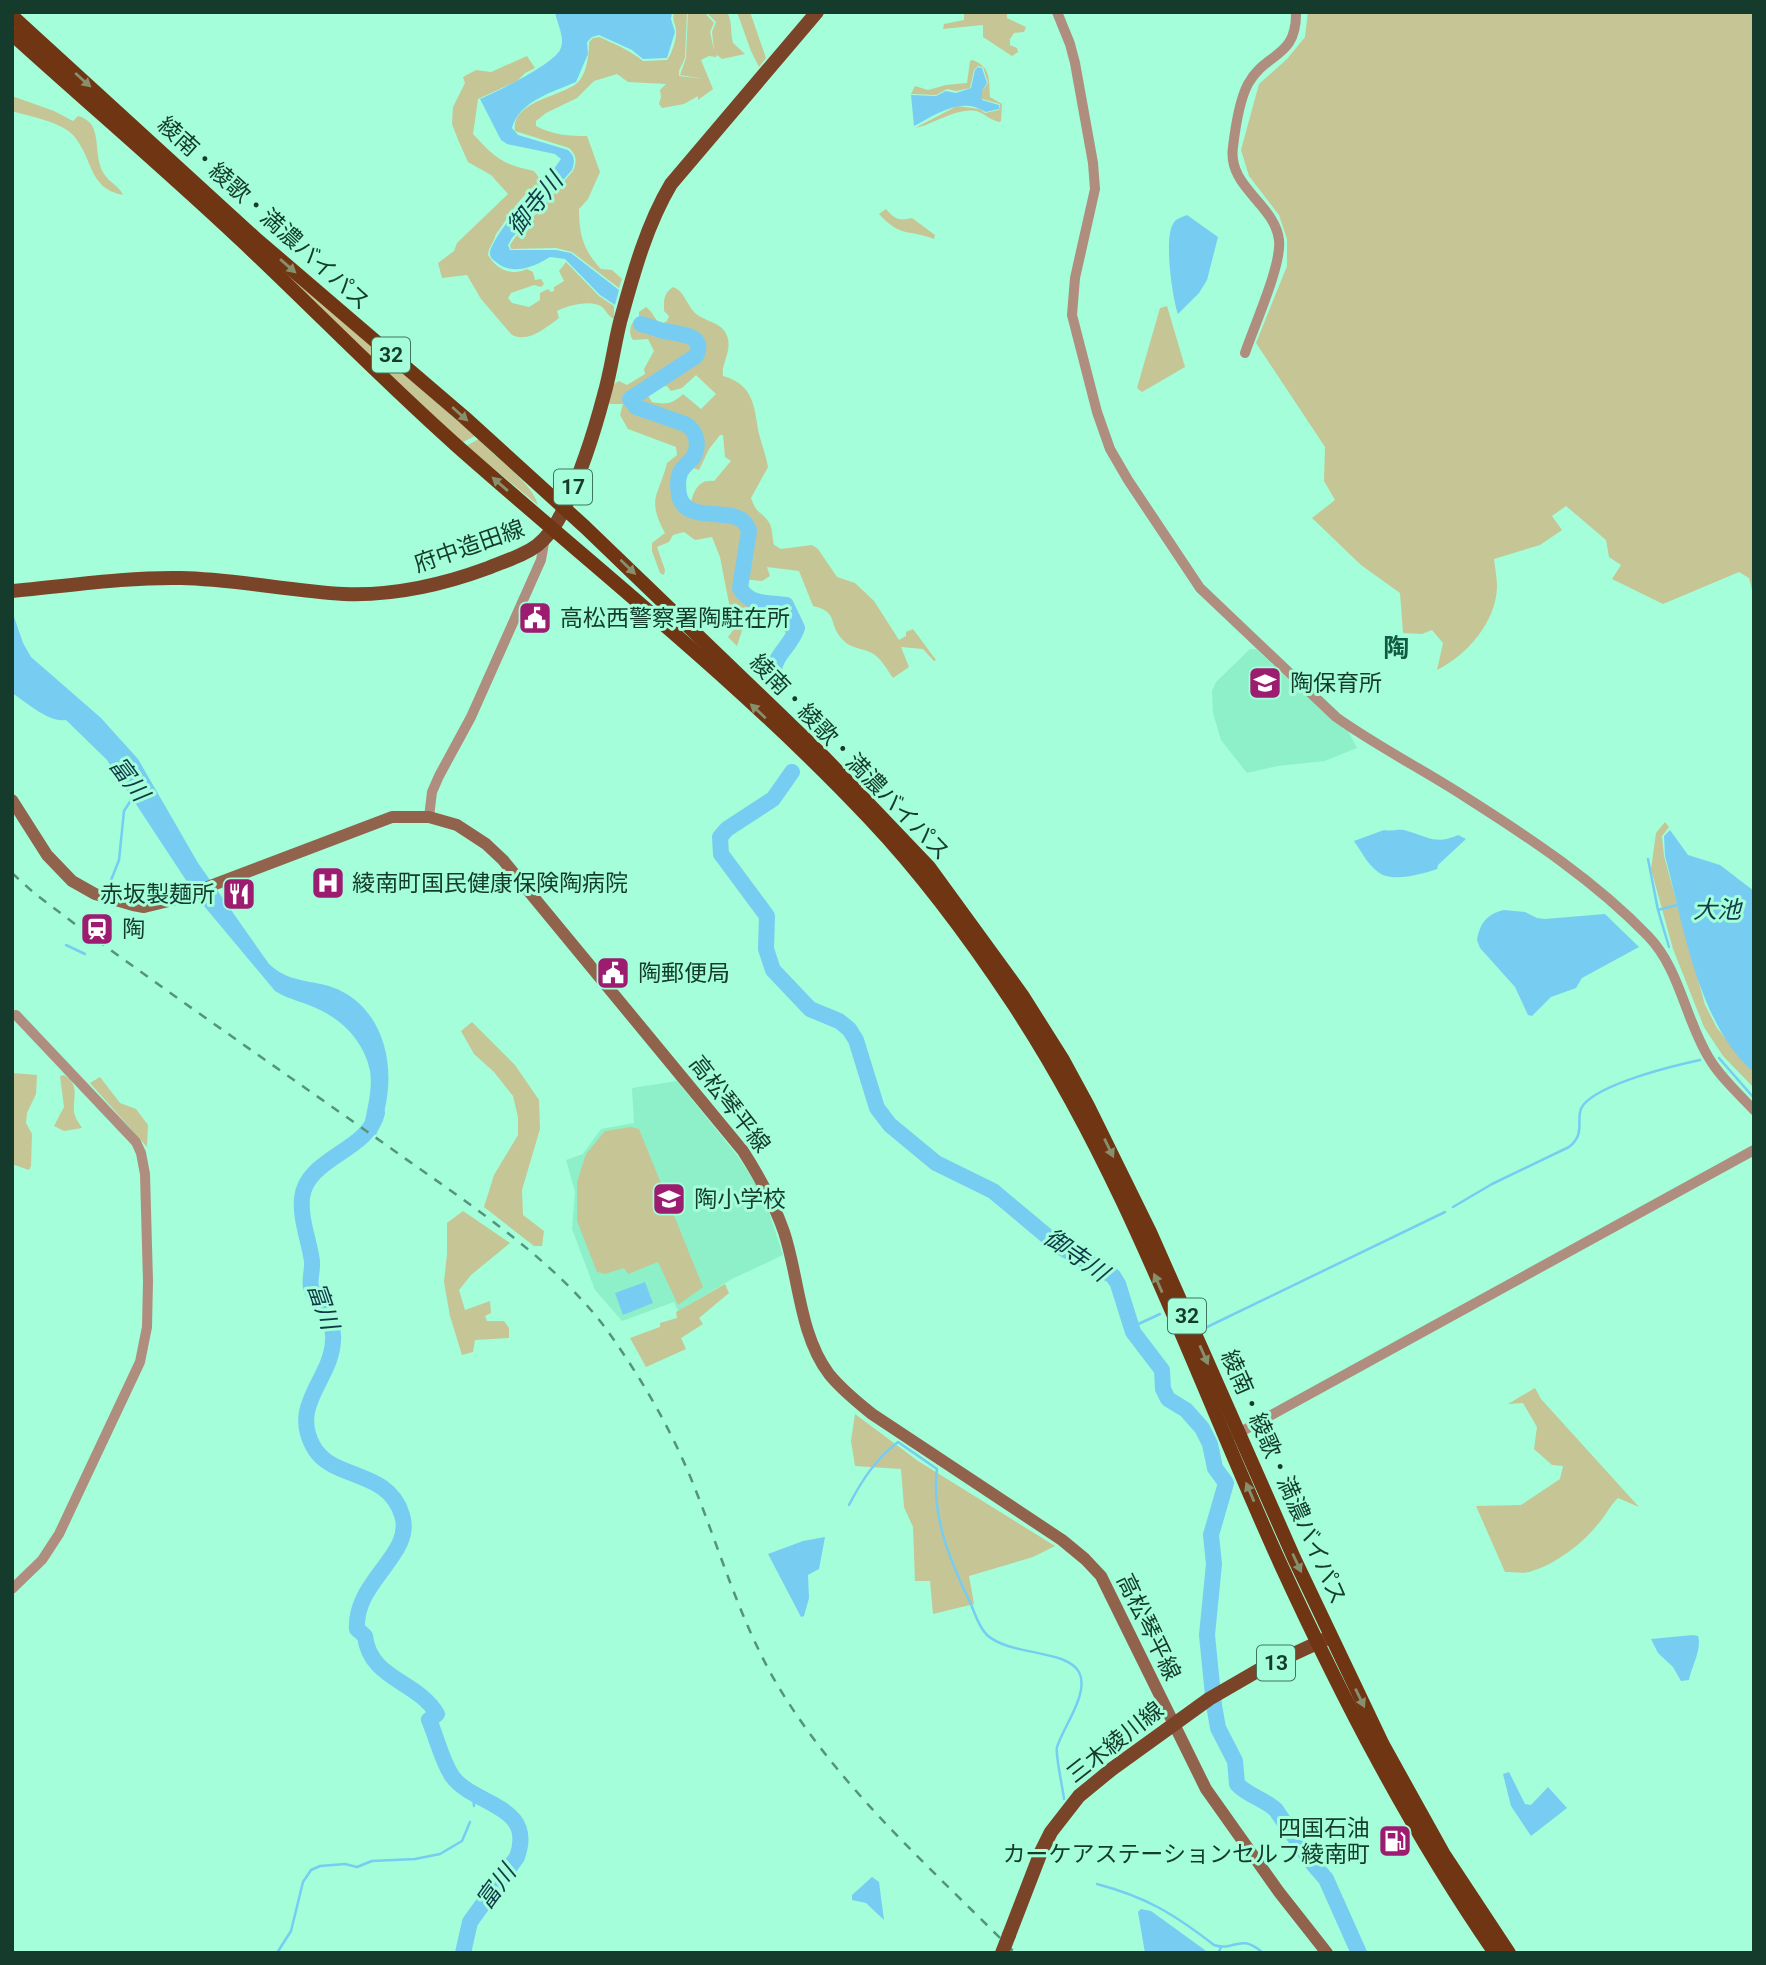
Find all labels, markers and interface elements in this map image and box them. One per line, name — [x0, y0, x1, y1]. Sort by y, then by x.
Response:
one-way arrow — [74, 72, 91, 88]
street label: 綾南・綾歌・満濃バイパス — [152, 111, 375, 316]
water label: 御寺川 — [501, 165, 570, 241]
one-way arrow — [279, 258, 296, 273]
road number: 32 — [372, 338, 410, 372]
one-way arrow — [452, 406, 469, 421]
road number: 17 — [554, 470, 592, 504]
one-way arrow — [491, 476, 509, 492]
street label: 府中造田線 — [410, 515, 528, 578]
one-way arrow — [620, 559, 637, 576]
public building icon: 高松西警察署陶駐在所 — [516, 599, 554, 637]
place label: 高松西警察署陶駐在所 — [560, 605, 790, 632]
district label: 陶 — [1383, 633, 1409, 663]
street label: 綾南・綾歌・満濃バイパス — [744, 649, 955, 866]
school or university icon: 陶保育所 — [1246, 664, 1284, 702]
place label: 陶保育所 — [1290, 670, 1382, 697]
one-way arrow — [750, 703, 767, 719]
water label: 富川 — [103, 751, 156, 809]
hospital icon: 綾南町国民健康保険陶病院 — [309, 864, 347, 902]
place label: 綾南町国民健康保険陶病院 — [352, 870, 628, 897]
restaurant icon: 赤坂製麺所 — [220, 875, 258, 913]
place label: 赤坂製麺所 — [100, 881, 215, 908]
water label: 大池 — [1693, 896, 1743, 924]
station icon: 陶 — [78, 910, 116, 948]
place label: 陶 — [122, 916, 145, 943]
public building icon: 陶郵便局 — [594, 954, 632, 992]
place label: 陶郵便局 — [638, 960, 730, 987]
street label: 高松琴平線 — [684, 1051, 776, 1158]
one-way arrow — [1103, 1138, 1114, 1158]
school or university icon: 陶小学校 — [650, 1180, 688, 1218]
place label: 陶小学校 — [694, 1186, 786, 1213]
water label: 御寺川 — [1038, 1223, 1116, 1289]
one-way arrow — [1153, 1272, 1164, 1293]
water label: 富川 — [302, 1279, 345, 1336]
road number: 32 — [1168, 1298, 1206, 1334]
one-way arrow — [1198, 1345, 1210, 1365]
street label: 綾南・綾歌・満濃バイパス — [1215, 1346, 1352, 1609]
one-way arrow — [1244, 1481, 1255, 1502]
one-way arrow — [1291, 1552, 1302, 1573]
street label: 高松琴平線 — [1111, 1570, 1186, 1685]
road number: 13 — [1257, 1646, 1295, 1680]
one-way arrow — [1355, 1688, 1366, 1708]
street label: 三木綾川線 — [1062, 1696, 1169, 1788]
place label: 四国石油 カーケアステーションセルフ綾南町 — [1002, 1815, 1370, 1868]
fuel station icon: 四国石油 カーケアステーションセルフ綾南町 — [1376, 1822, 1414, 1860]
water label: 富川 — [471, 1857, 523, 1915]

